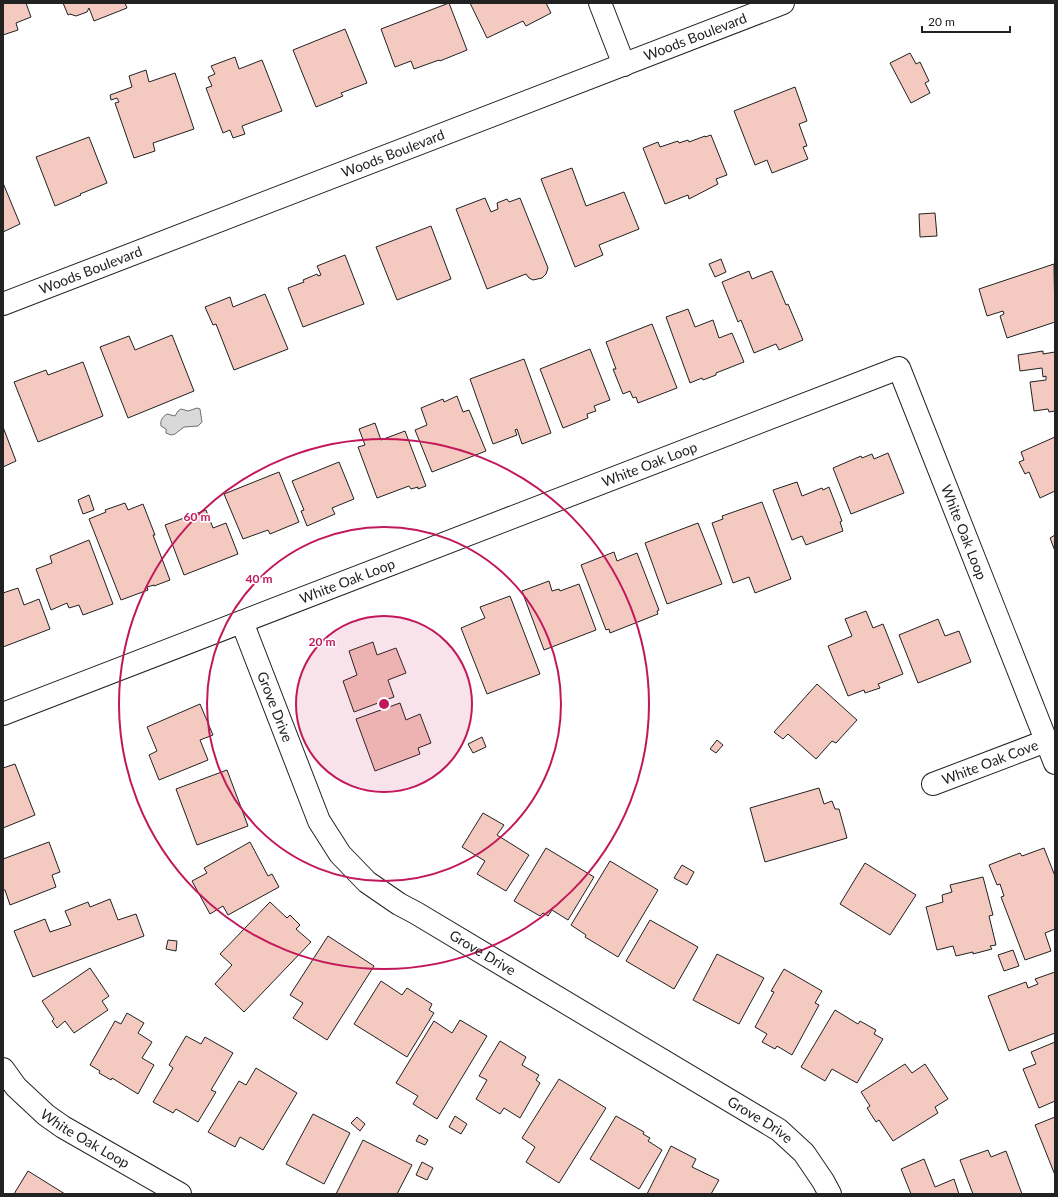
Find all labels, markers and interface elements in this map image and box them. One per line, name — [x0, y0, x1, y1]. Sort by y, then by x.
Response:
scale bar — [922, 8, 1010, 34]
street label: Woods Boulevard — [641, 9, 749, 64]
text: 20 m — [928, 14, 955, 29]
street label: Woods Boulevard — [339, 125, 447, 181]
street label: Woods Boulevard — [37, 242, 144, 297]
street label: White Oak Loop — [599, 438, 699, 490]
street label: White Oak Loop — [938, 482, 991, 582]
text: 60 m — [184, 509, 210, 524]
street label: White Oak Loop — [297, 554, 397, 607]
text: 40 m — [246, 571, 272, 586]
text: 20 m — [309, 634, 335, 649]
street label: Grove Drive — [254, 669, 297, 744]
centre of rings — [377, 697, 391, 711]
street label: White Oak Cove — [939, 736, 1040, 788]
street label: Grove Drive — [447, 926, 519, 979]
street label: Grove Drive — [725, 1092, 797, 1147]
street label: White Oak Loop — [38, 1105, 133, 1171]

